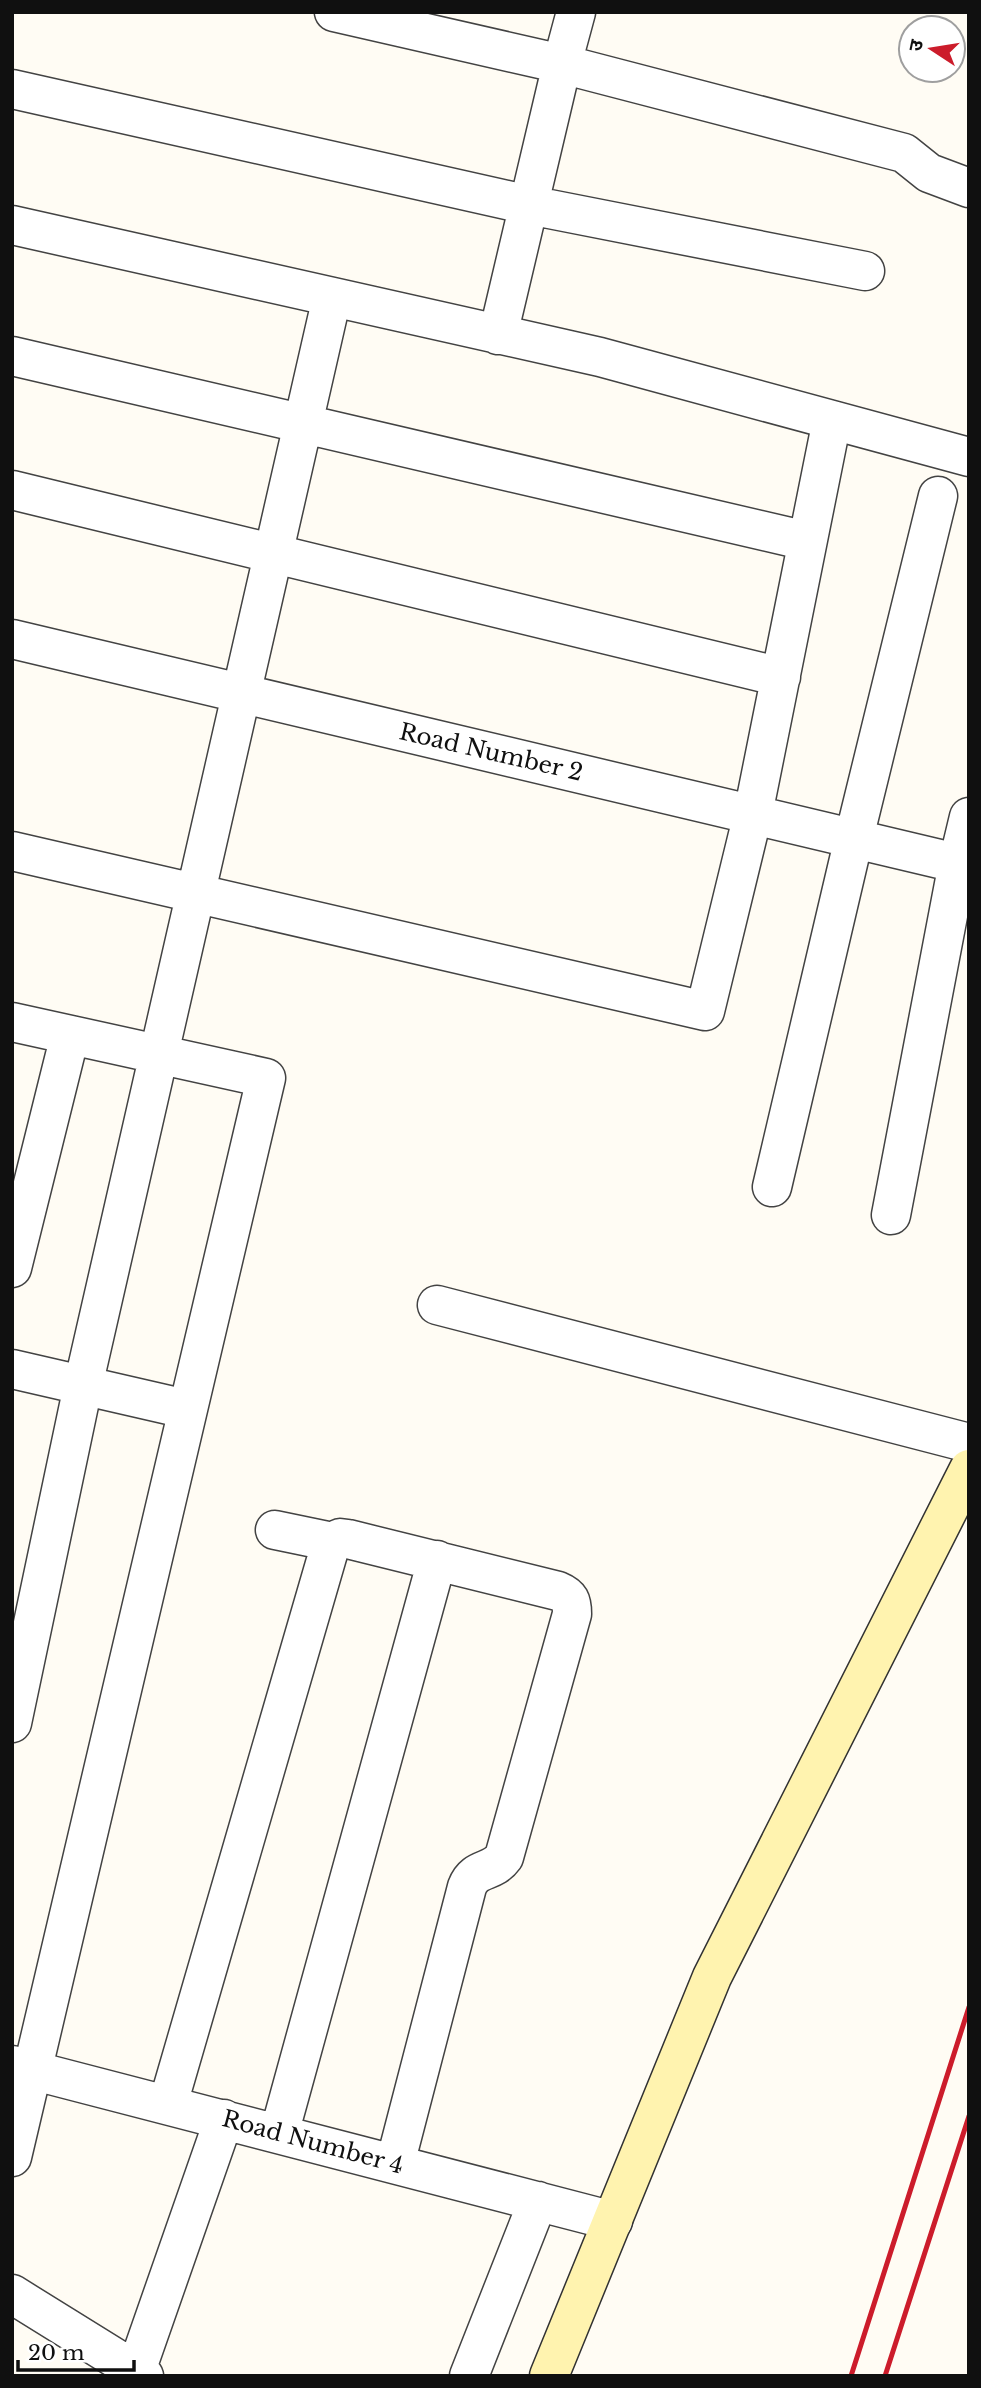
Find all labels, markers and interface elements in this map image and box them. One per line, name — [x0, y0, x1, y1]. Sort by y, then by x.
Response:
north arrow — [897, 14, 967, 84]
text: उ — [903, 37, 928, 53]
street label: Road Number 2 — [397, 717, 585, 787]
street label: Road Number 4 — [219, 2104, 407, 2180]
scale bar — [18, 2328, 133, 2372]
text: 20 m — [28, 2340, 85, 2366]

